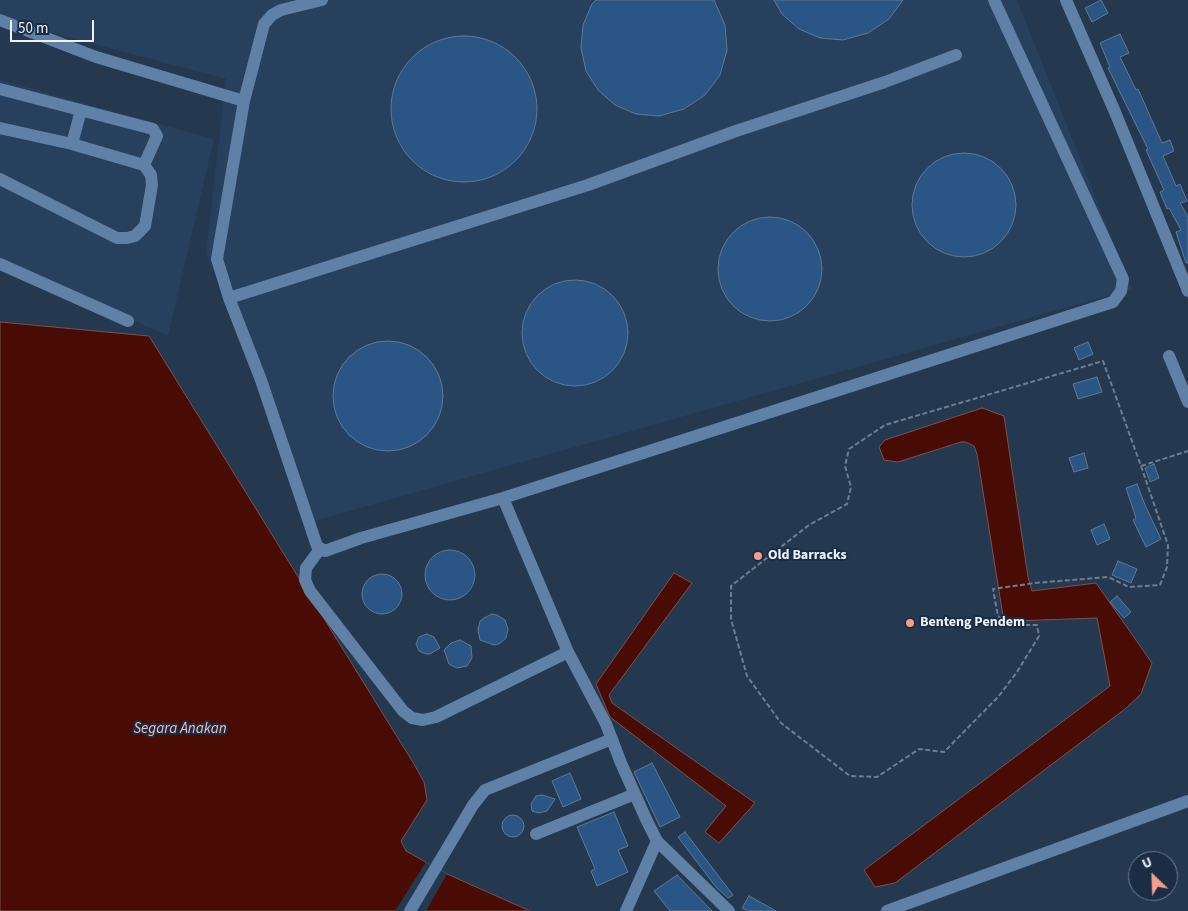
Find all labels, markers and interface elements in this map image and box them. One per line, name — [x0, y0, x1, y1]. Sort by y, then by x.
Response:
scale bar — [12, 10, 96, 42]
text: 50 m — [18, 18, 48, 39]
place label: Old Barracks — [768, 548, 847, 564]
marker: Old Barracks — [752, 550, 764, 562]
place label: Benteng Pendem — [920, 615, 1025, 631]
marker: Benteng Pendem — [904, 617, 916, 629]
water label: Segara Anakan — [133, 721, 227, 739]
north arrow — [1128, 851, 1178, 901]
text: U — [1139, 852, 1156, 874]

